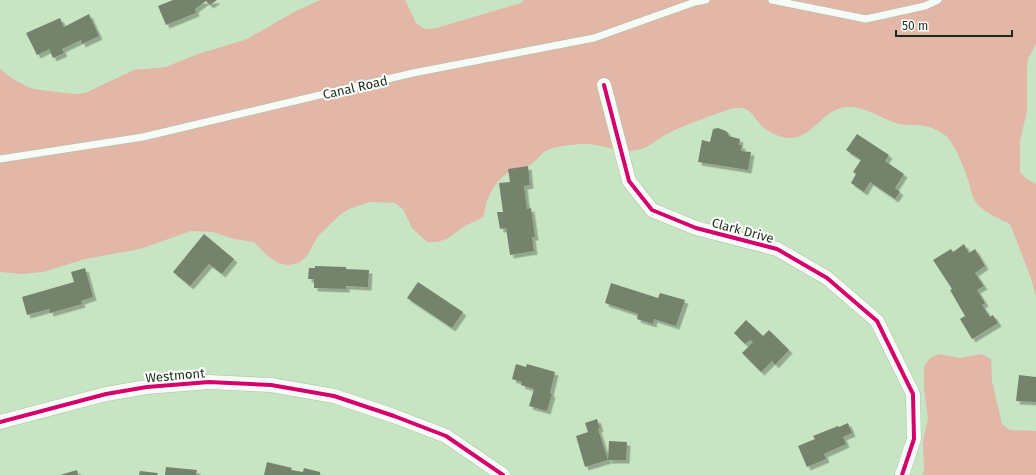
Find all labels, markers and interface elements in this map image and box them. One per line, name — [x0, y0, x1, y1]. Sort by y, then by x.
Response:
scale bar — [896, 12, 1012, 38]
text: 50 m — [902, 19, 928, 33]
street label: Canal Road — [321, 73, 389, 102]
street label: Clark Drive — [710, 215, 776, 246]
street label: Westmont — [145, 365, 206, 386]

